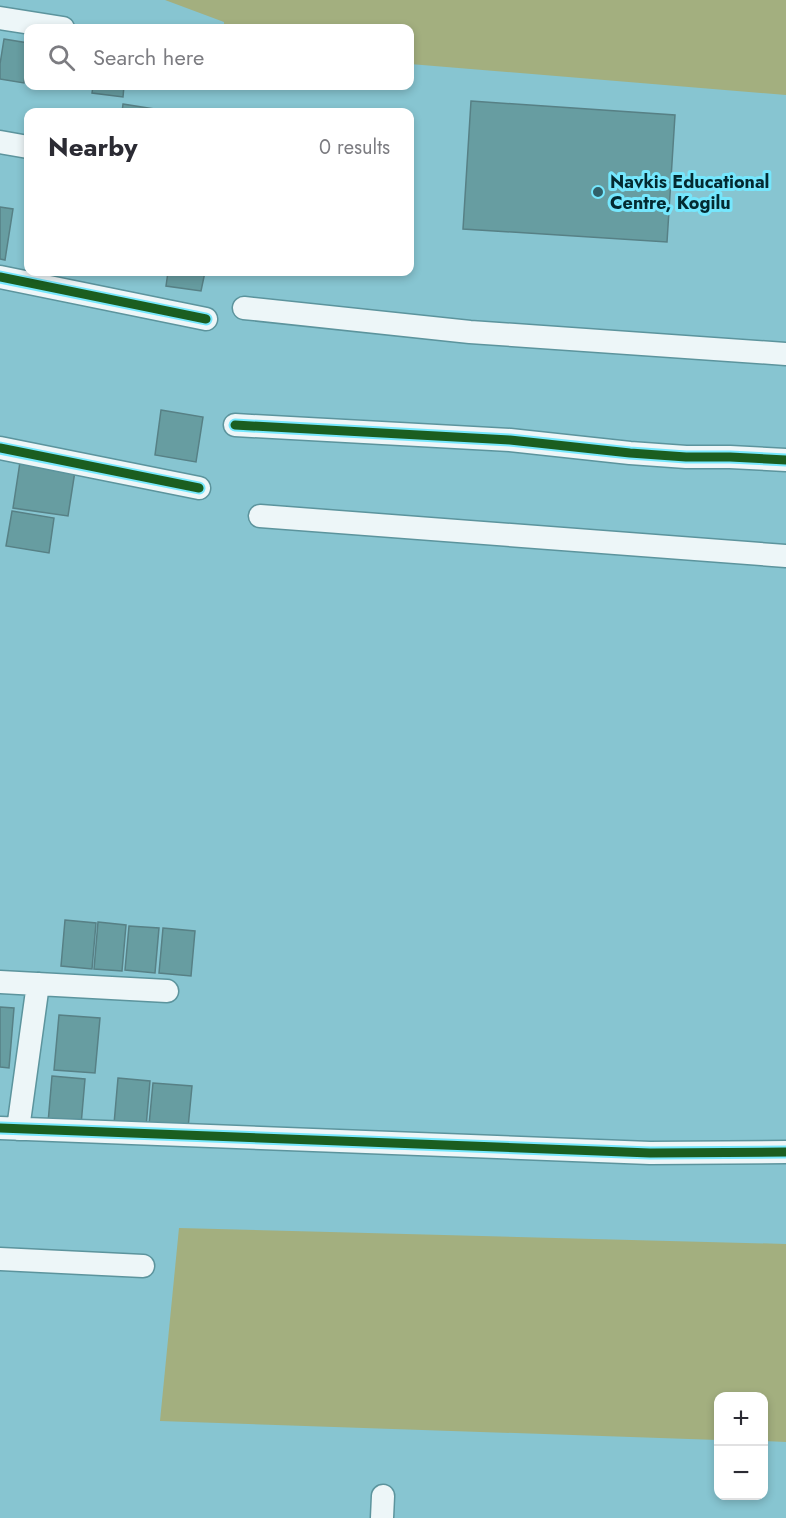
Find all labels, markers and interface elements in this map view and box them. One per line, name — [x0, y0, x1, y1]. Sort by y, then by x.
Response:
search box — [24, 24, 414, 90]
icon: search — [45, 41, 78, 74]
text: Search here — [93, 41, 204, 73]
text: Nearby — [48, 128, 137, 166]
text: 0 results — [319, 133, 390, 162]
place label: Navkis Educational Centre, Kogilu — [610, 169, 769, 216]
marker: Navkis Educational Centre, Kogilu — [591, 185, 605, 199]
map controls — [714, 1392, 768, 1500]
button: + — [714, 1392, 768, 1446]
button: − — [714, 1446, 768, 1500]

